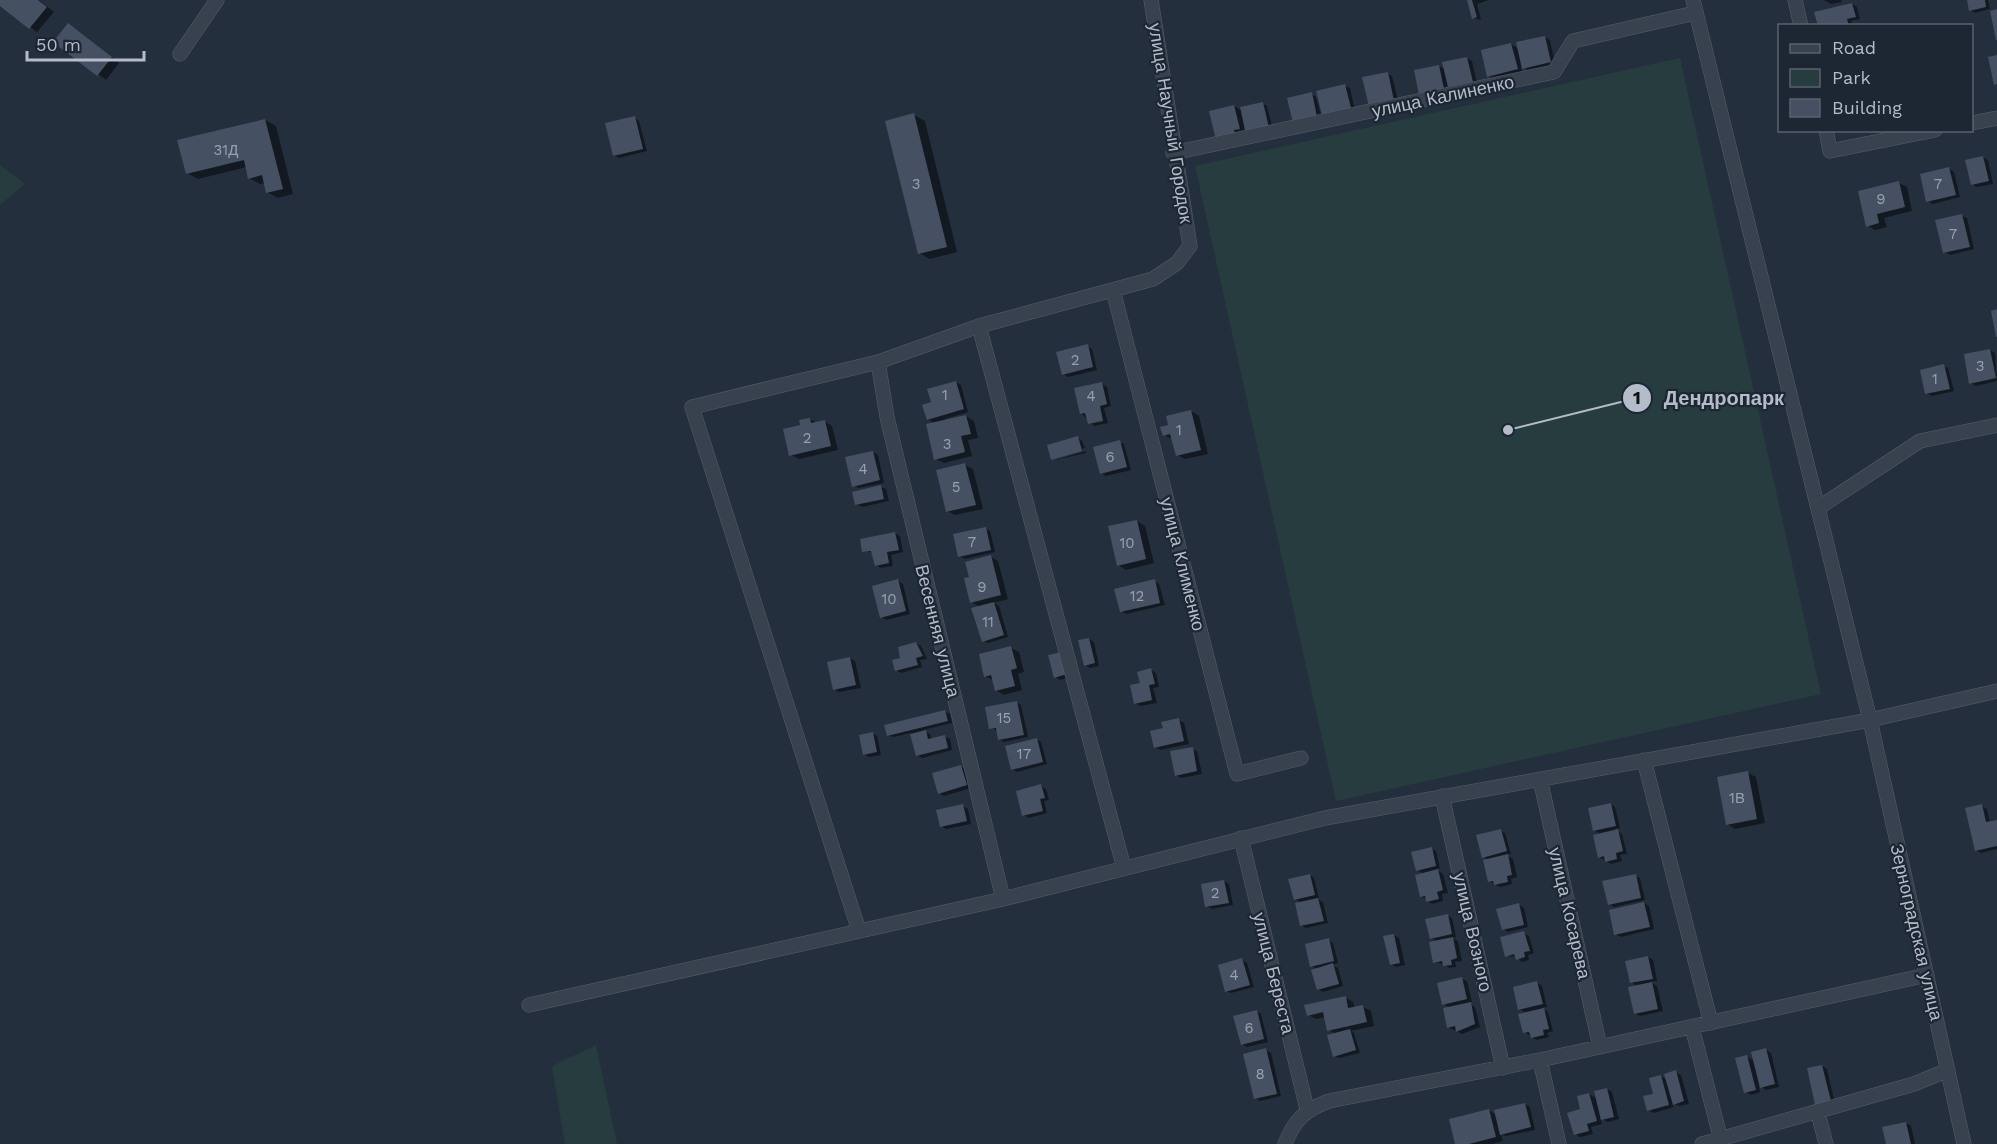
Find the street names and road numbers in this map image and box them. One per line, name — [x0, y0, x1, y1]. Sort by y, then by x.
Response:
street label: улица Научный Городок — [1145, 21, 1197, 225]
street label: улица Калиненко — [1370, 71, 1516, 121]
street label: улица Клименко — [1156, 495, 1210, 633]
street label: Весенняя улица — [911, 562, 965, 700]
street label: Зерноградская улица — [1886, 842, 1948, 1023]
street label: улица Косарева — [1545, 845, 1596, 982]
street label: улица Возного — [1449, 870, 1497, 994]
street label: улица Береста — [1249, 910, 1299, 1037]

